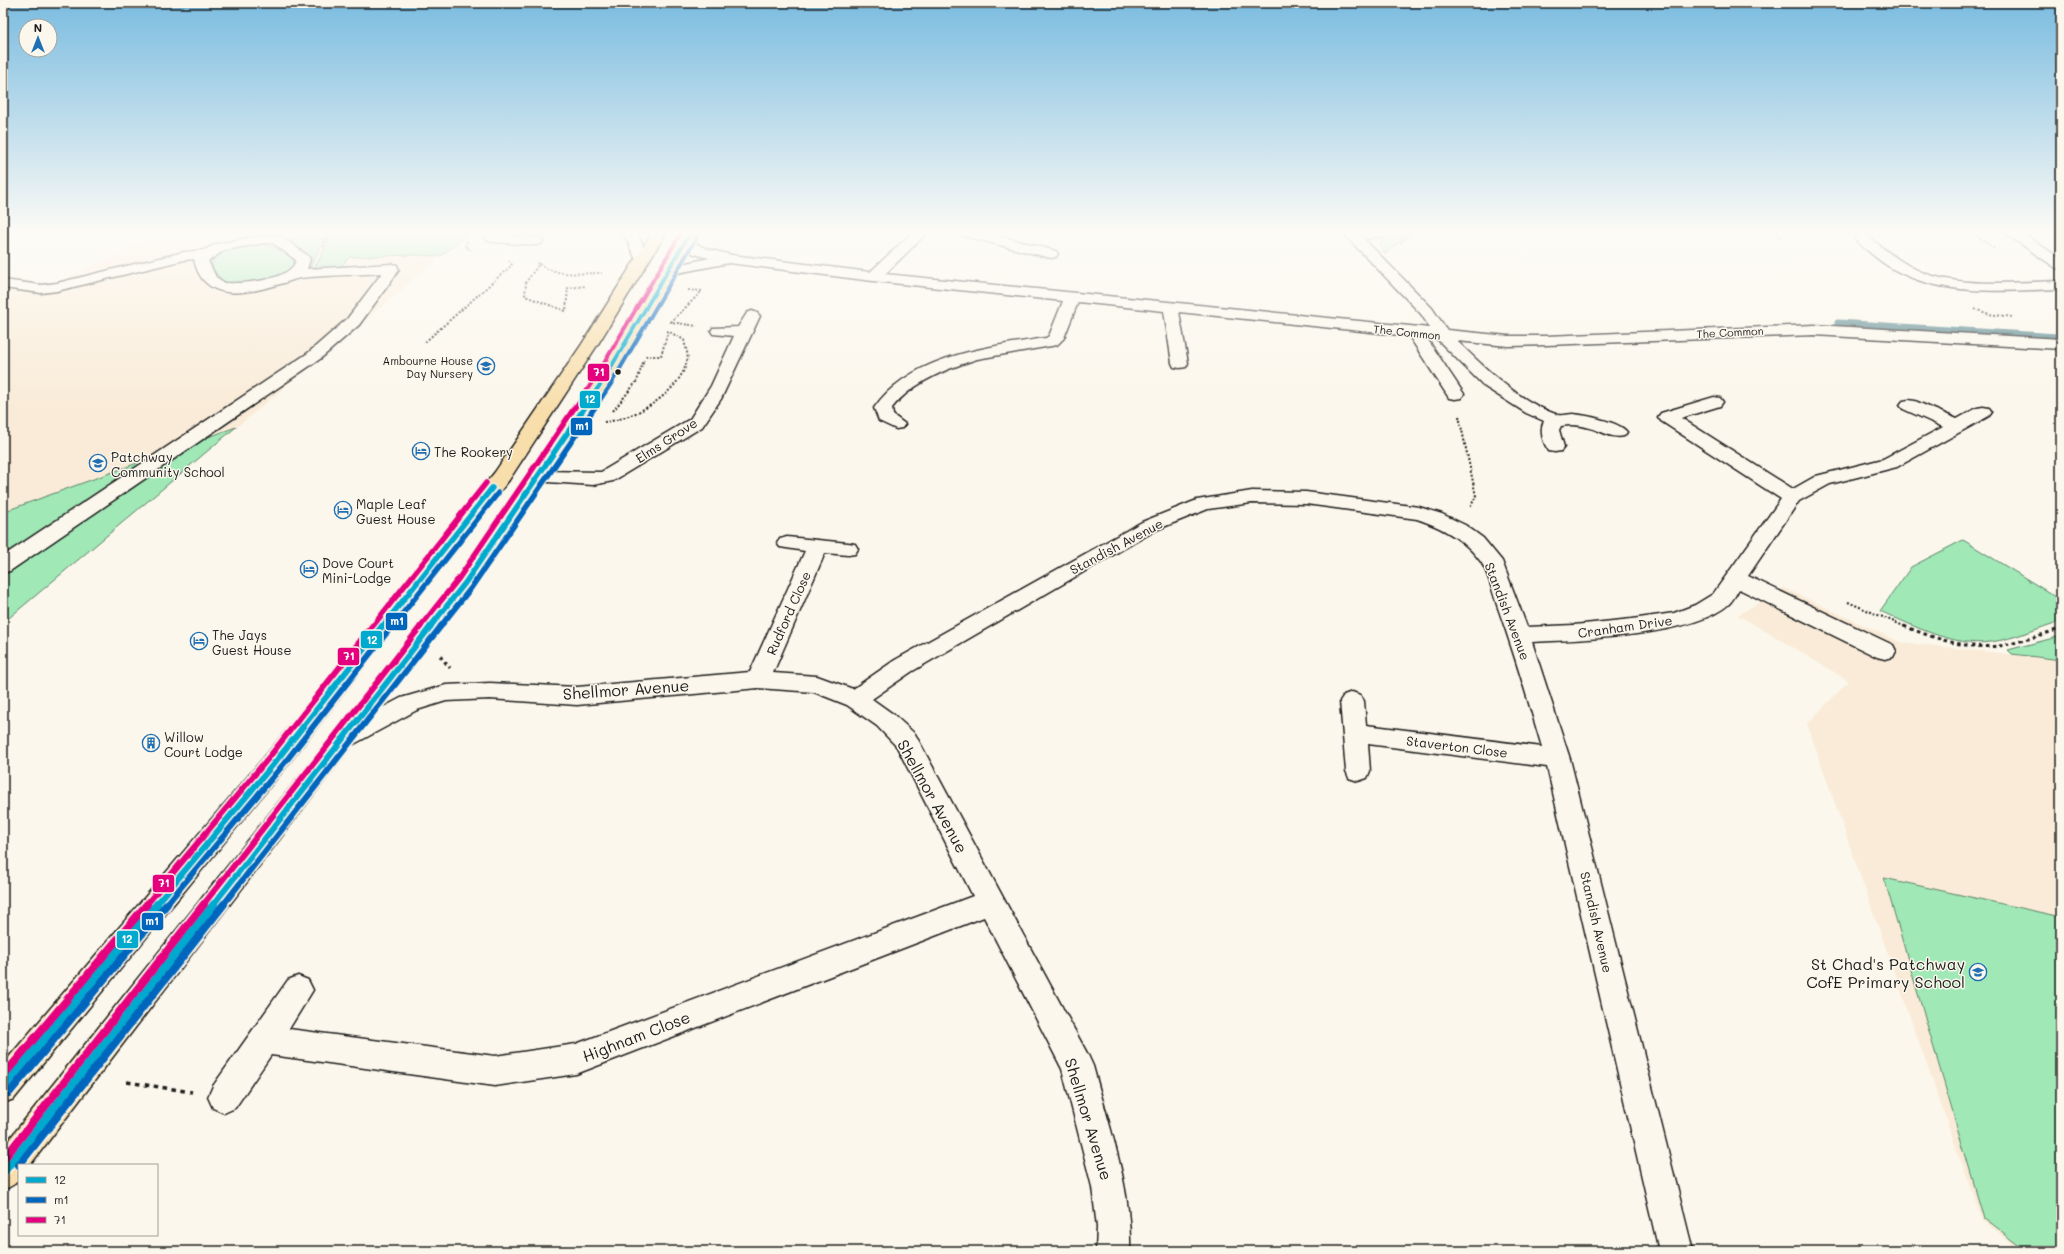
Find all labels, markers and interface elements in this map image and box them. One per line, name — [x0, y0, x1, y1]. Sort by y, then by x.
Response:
north arrow — [18, 18, 58, 58]
text: N — [34, 20, 42, 35]
street label: The Common — [1373, 321, 1441, 343]
street label: The Common — [1696, 323, 1764, 341]
place label: Ambourne House Day Nursery — [383, 353, 473, 381]
school or university icon: Ambourne House Day Nursery — [476, 356, 496, 376]
line badge: 71 — [587, 363, 610, 382]
text: 71 — [594, 364, 605, 379]
unlabelled marker — [613, 367, 623, 377]
line badge: 12 — [579, 390, 601, 409]
text: 12 — [584, 391, 596, 406]
street label: Elms Grove — [632, 414, 700, 466]
line badge: m1 — [570, 417, 593, 436]
text: m1 — [575, 418, 589, 433]
hotel icon: The Rookery — [411, 441, 431, 461]
place label: The Rookery — [434, 443, 513, 460]
place label: Patchway Community School — [111, 448, 225, 480]
school or university icon: Patchway Community School — [88, 453, 108, 473]
place label: Maple Leaf Guest House — [356, 495, 435, 527]
hotel icon: Maple Leaf Guest House — [333, 500, 353, 520]
street label: Standish Avenue — [1066, 514, 1166, 578]
place label: Dove Court Mini-Lodge — [322, 554, 394, 586]
hotel icon: Dove Court Mini-Lodge — [299, 559, 319, 579]
street label: Standish Avenue — [1482, 560, 1534, 662]
street label: Rudford Close — [762, 568, 814, 658]
street label: Cranham Drive — [1577, 611, 1673, 641]
line badge: m1 — [385, 612, 408, 631]
text: m1 — [390, 613, 404, 628]
place label: The Jays Guest House — [212, 626, 291, 658]
line badge: 12 — [360, 630, 383, 649]
hotel icon: The Jays Guest House — [189, 631, 209, 651]
text: 12 — [366, 632, 378, 647]
line badge: 71 — [337, 647, 360, 666]
text: 71 — [344, 648, 355, 663]
street label: Shellmor Avenue — [562, 674, 690, 704]
place label: Willow Court Lodge — [164, 728, 243, 760]
street label: Staverton Close — [1405, 731, 1509, 761]
building icon: Willow Court Lodge — [141, 733, 161, 753]
street label: Shellmor Avenue — [893, 735, 973, 857]
street label: Standish Avenue — [1577, 870, 1617, 974]
line badge: 71 — [152, 874, 175, 893]
text: 71 — [159, 875, 170, 890]
line badge: m1 — [141, 912, 164, 931]
text: m1 — [145, 913, 159, 928]
line badge: 12 — [116, 930, 139, 949]
text: 12 — [121, 931, 133, 946]
place label: St Chad's Patchway CofE Primary School — [1806, 953, 1965, 992]
school or university icon: St Chad's Patchway CofE Primary School — [1968, 962, 1988, 982]
street label: Highnam Close — [579, 1006, 693, 1066]
street label: Shellmor Avenue — [1060, 1055, 1118, 1183]
legend — [18, 1164, 158, 1236]
text: 12 — [54, 1171, 66, 1187]
text: m1 — [54, 1191, 69, 1207]
text: 71 — [54, 1211, 66, 1227]

